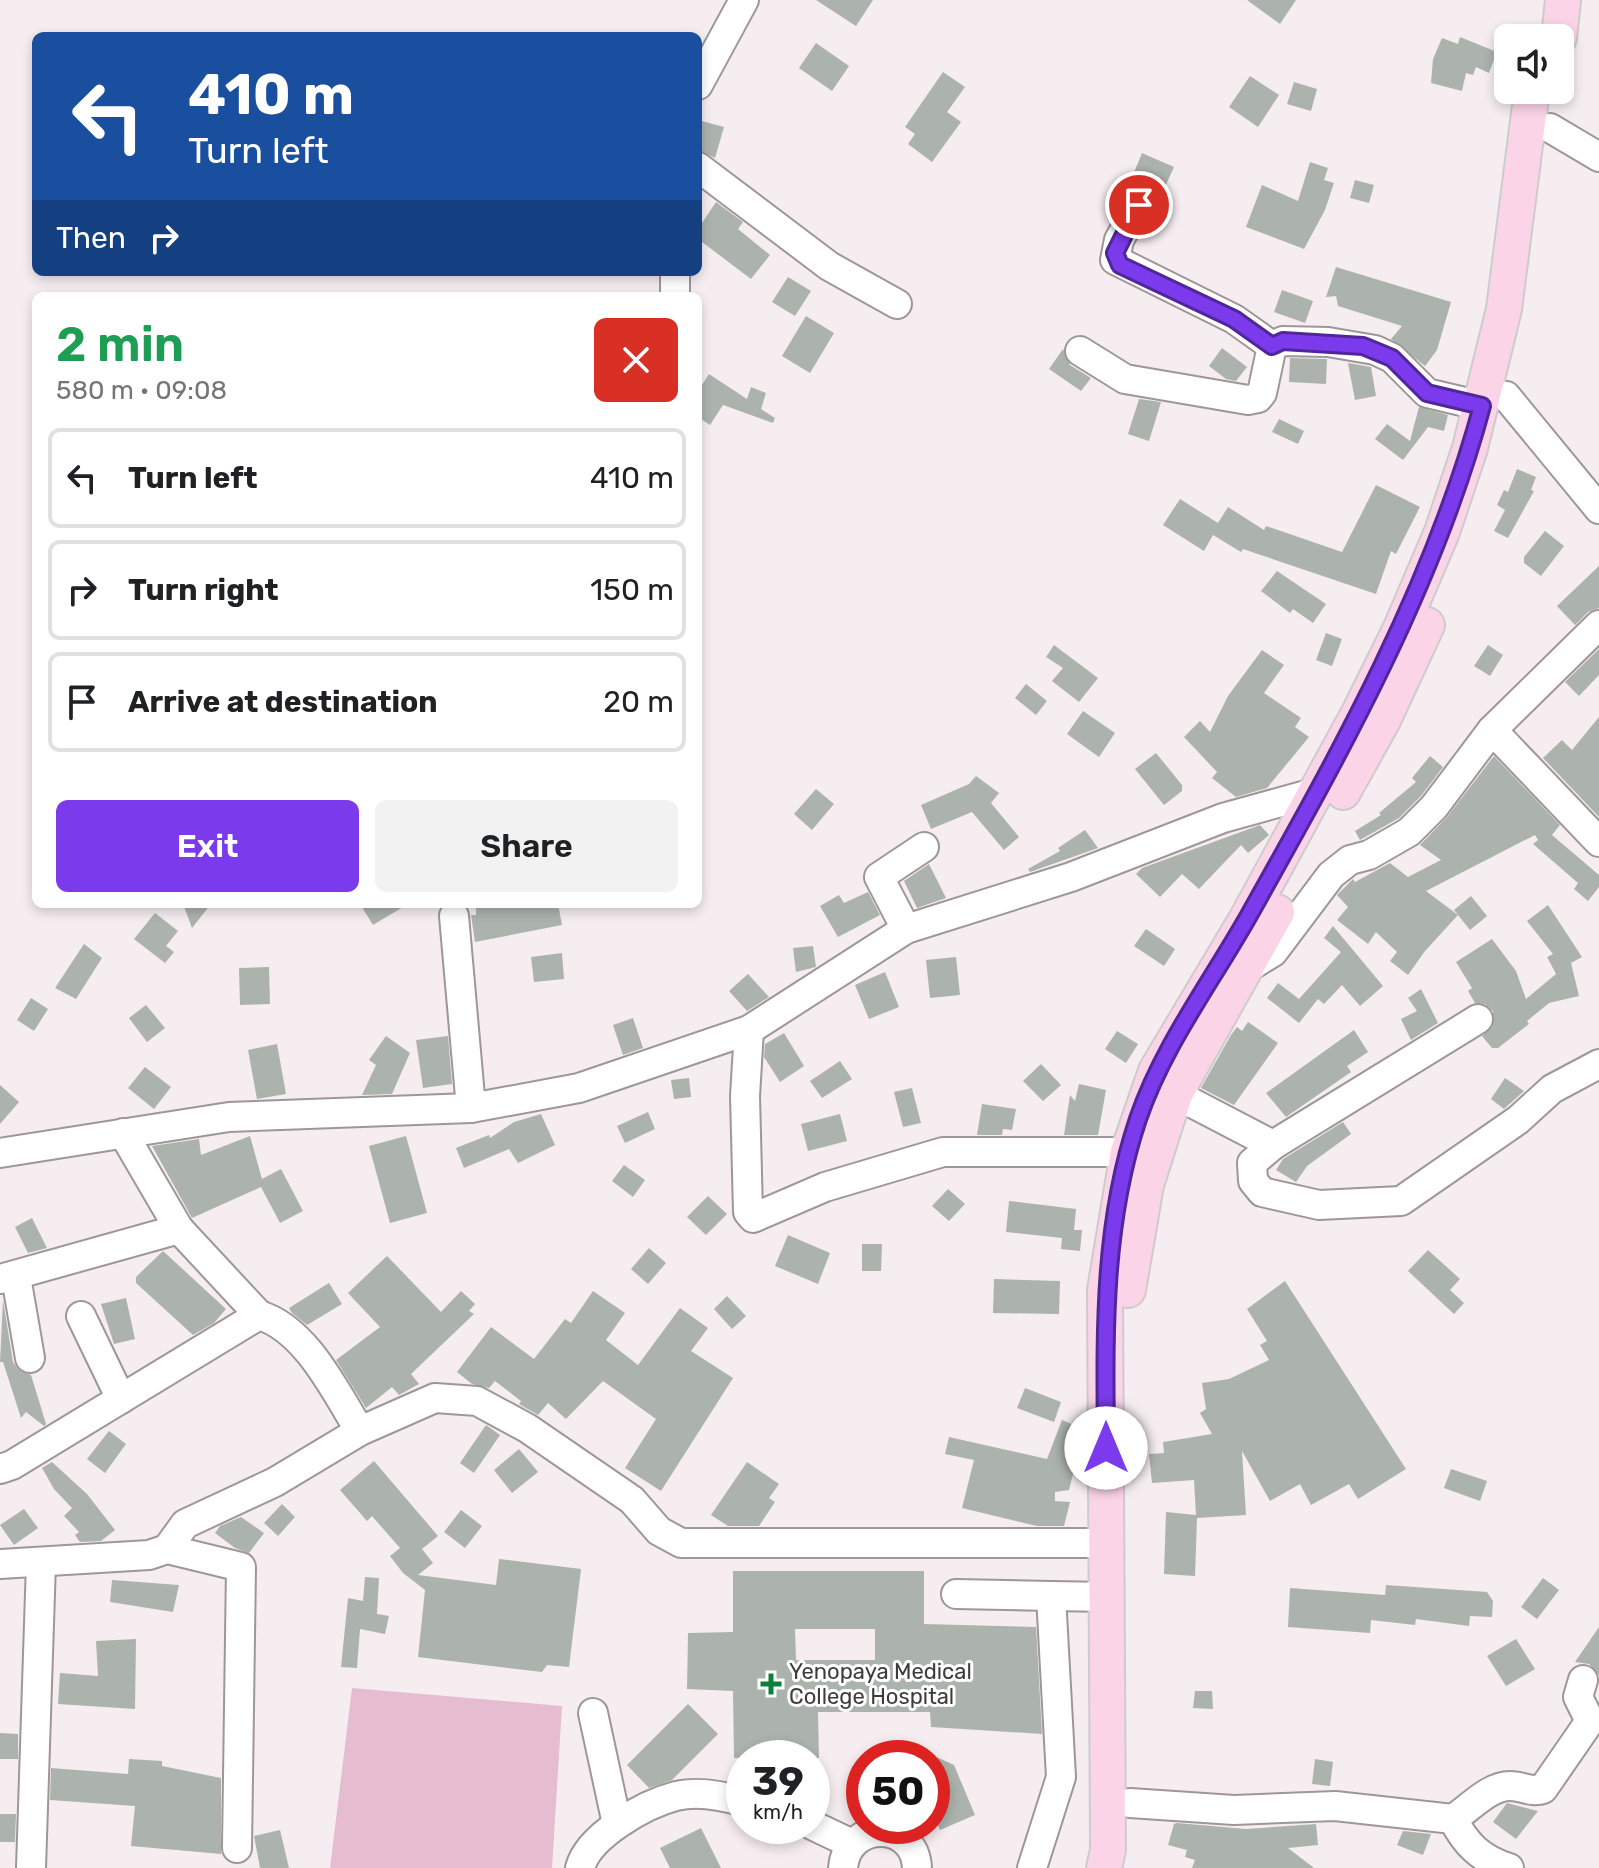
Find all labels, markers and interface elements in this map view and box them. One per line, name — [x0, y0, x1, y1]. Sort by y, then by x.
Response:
map controls — [1494, 24, 1574, 104]
button: sound — [1494, 24, 1574, 104]
text: 410 m — [188, 62, 354, 128]
icon: left — [56, 64, 160, 168]
text: Turn left — [188, 129, 329, 172]
pin — [1105, 171, 1173, 239]
icon: arrive — [1117, 183, 1161, 227]
icon: right — [142, 216, 186, 260]
text: Then — [56, 220, 126, 256]
text: 2 min — [56, 316, 184, 373]
button: close — [594, 318, 678, 402]
text: 580 m · 09:08 — [56, 375, 227, 406]
icon: left — [60, 456, 104, 500]
text: Turn left — [128, 460, 258, 496]
text: 410 m — [590, 460, 674, 496]
icon: right — [60, 568, 104, 612]
text: Turn right — [128, 572, 279, 608]
text: 150 m — [590, 572, 674, 608]
icon: arrive — [60, 680, 104, 724]
text: Arrive at destination — [128, 684, 438, 720]
text: 20 m — [603, 684, 674, 720]
button: Exit — [56, 800, 359, 892]
button: Share — [375, 800, 678, 892]
position arrow — [1064, 1406, 1148, 1490]
place label: Yenopaya Medical College Hospital — [789, 1658, 972, 1710]
marker: Yenopaya Medical College Hospital — [760, 1673, 782, 1695]
speed limit sign: 50 — [846, 1740, 950, 1844]
text: 39 — [752, 1758, 804, 1805]
text: km/h — [753, 1800, 803, 1824]

